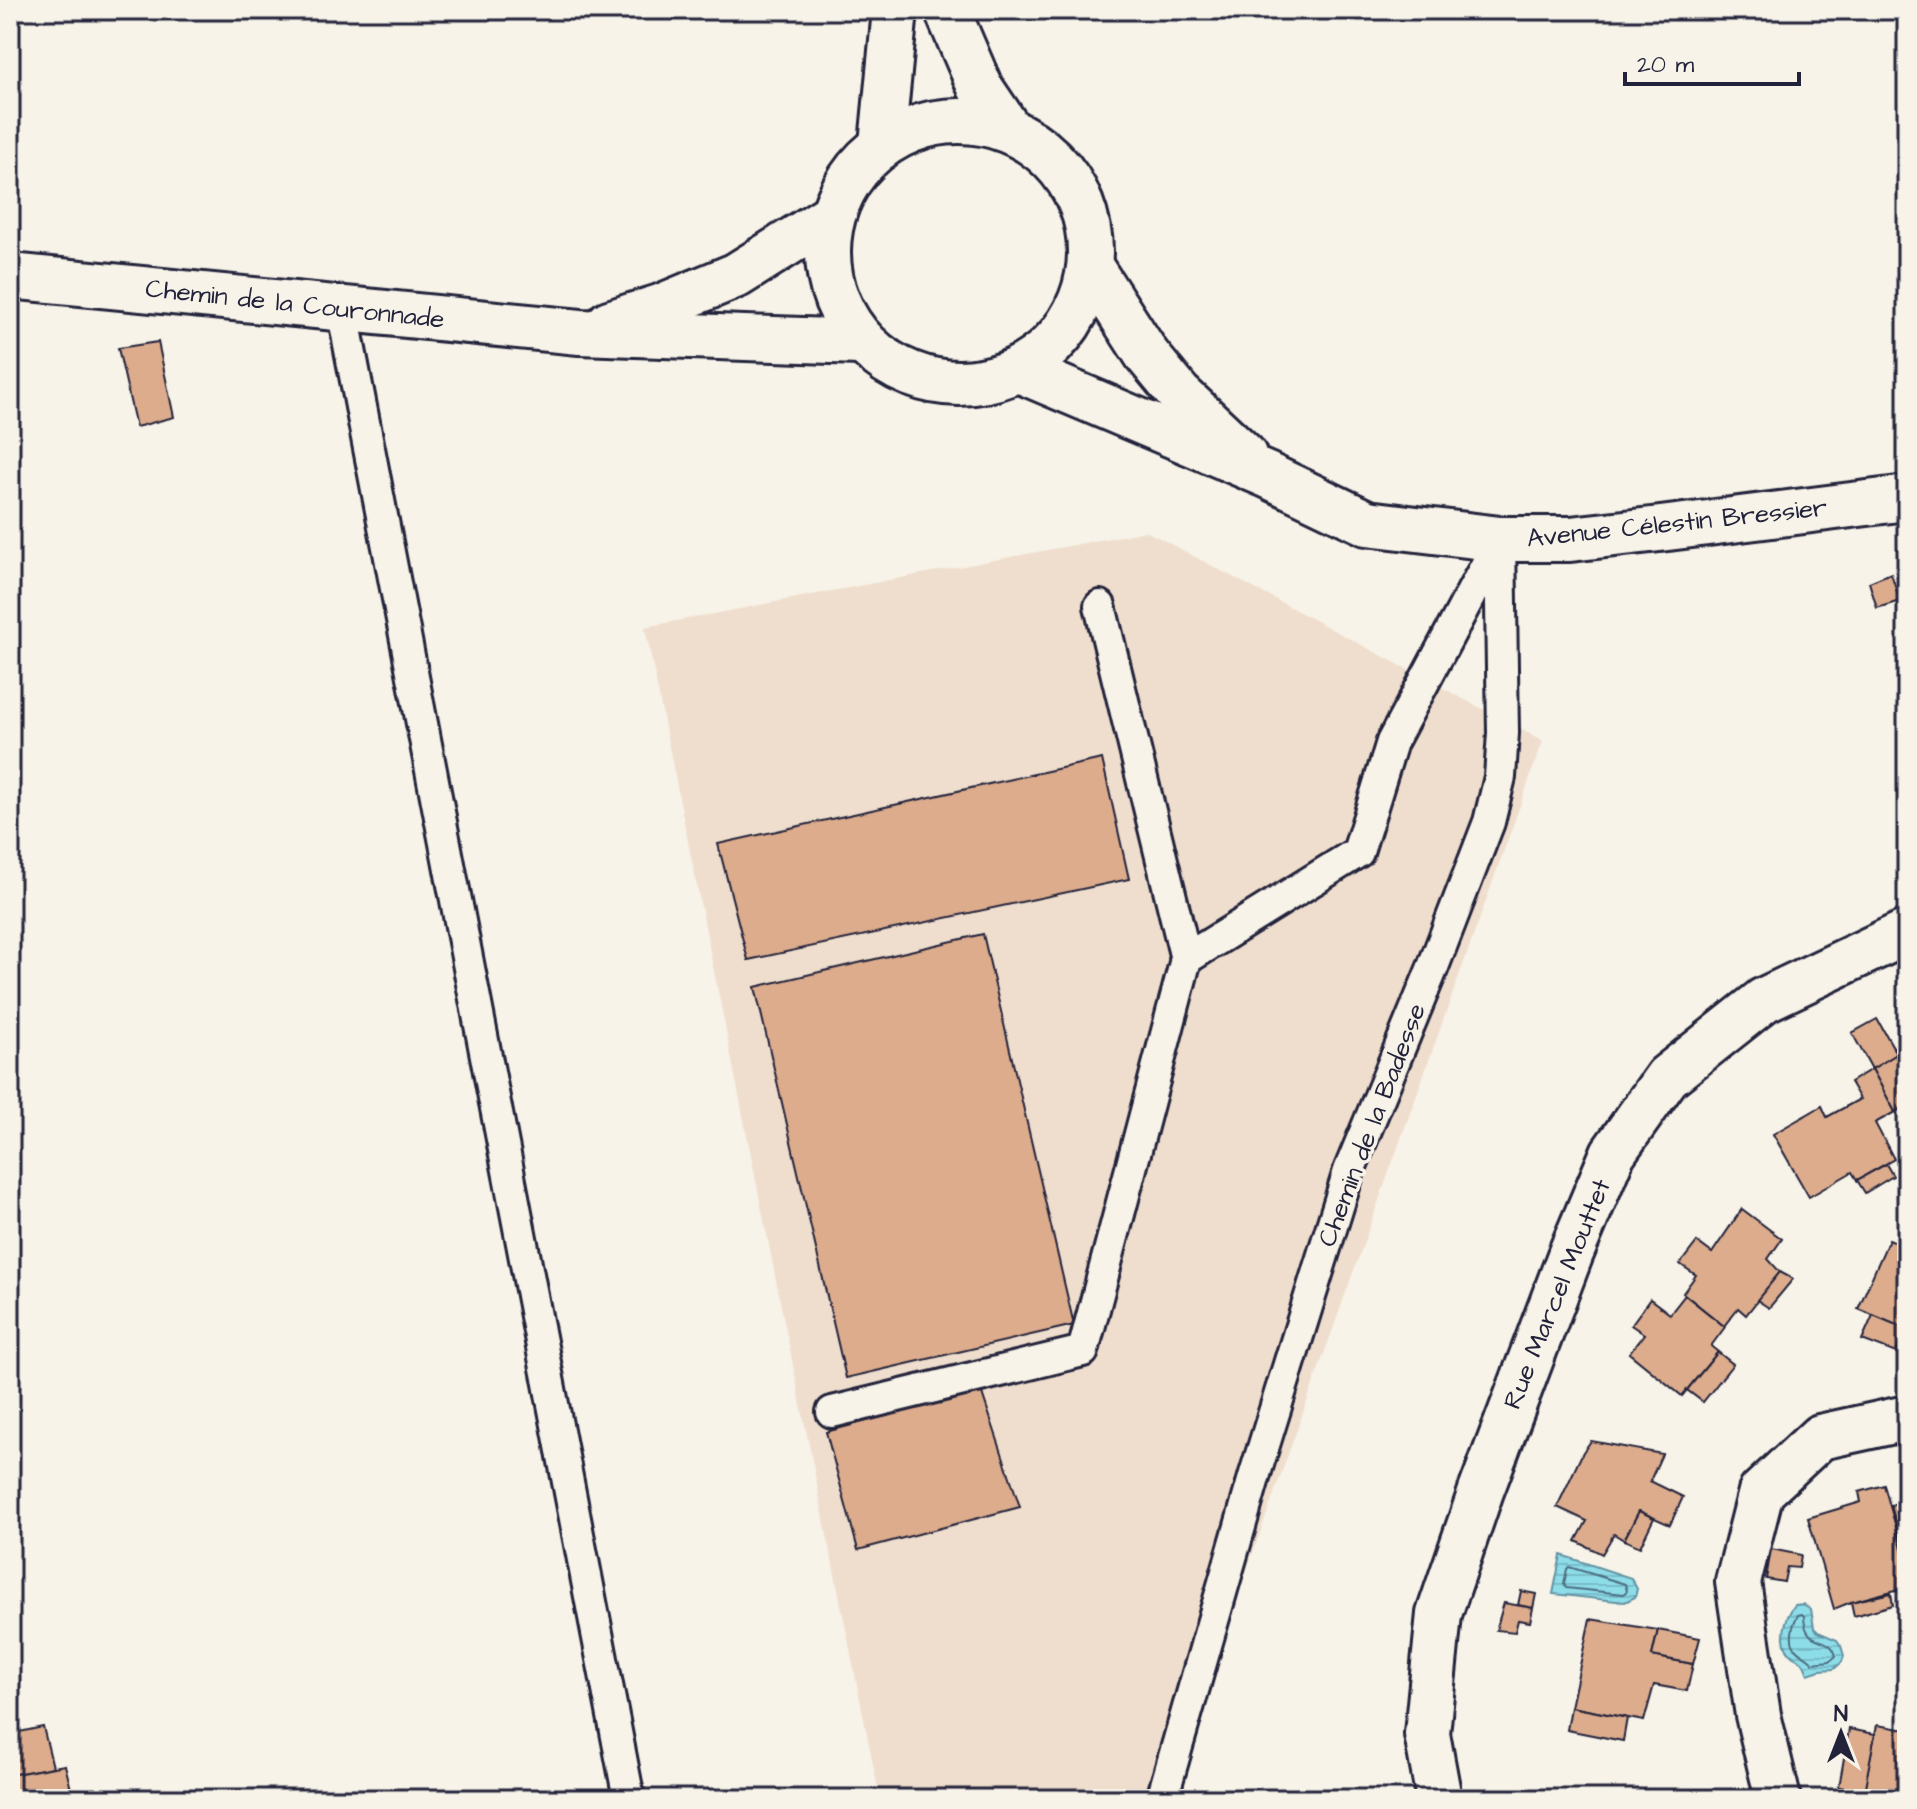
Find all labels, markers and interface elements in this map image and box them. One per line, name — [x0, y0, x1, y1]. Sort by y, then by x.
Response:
scale bar — [1625, 36, 1799, 86]
text: 20 m — [1637, 48, 1694, 82]
street label: Chemin de la Couronnade — [144, 270, 446, 338]
street label: Avenue Célestin Bressier — [1525, 489, 1829, 557]
street label: Chemin de la Badesse — [1309, 998, 1435, 1252]
street label: Rue Marcel Mouttet — [1494, 1173, 1620, 1414]
north arrow — [1801, 1693, 1881, 1773]
text: N — [1834, 1699, 1848, 1730]

